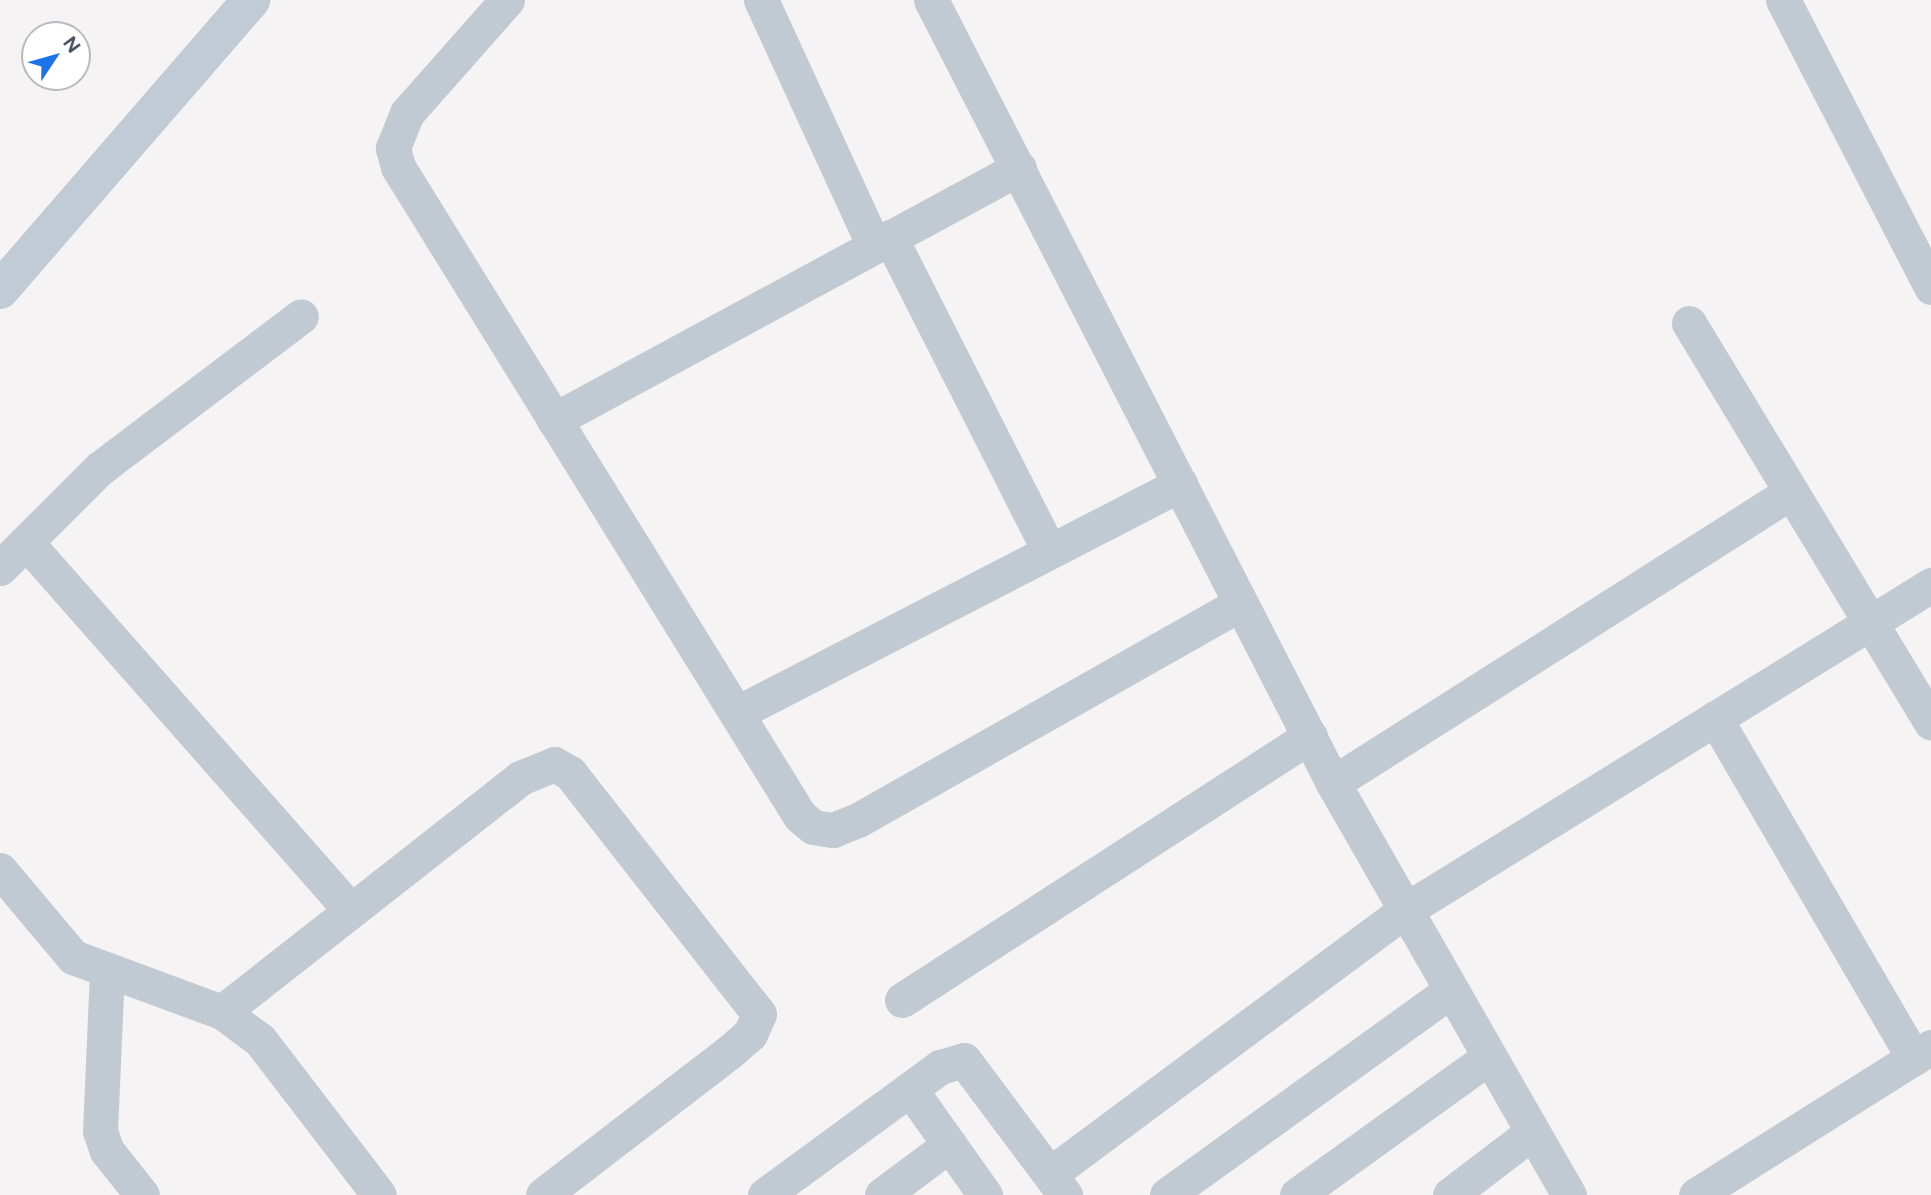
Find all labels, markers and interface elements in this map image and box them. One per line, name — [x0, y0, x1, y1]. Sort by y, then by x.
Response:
north arrow — [21, 21, 91, 91]
text: N — [58, 32, 85, 57]

